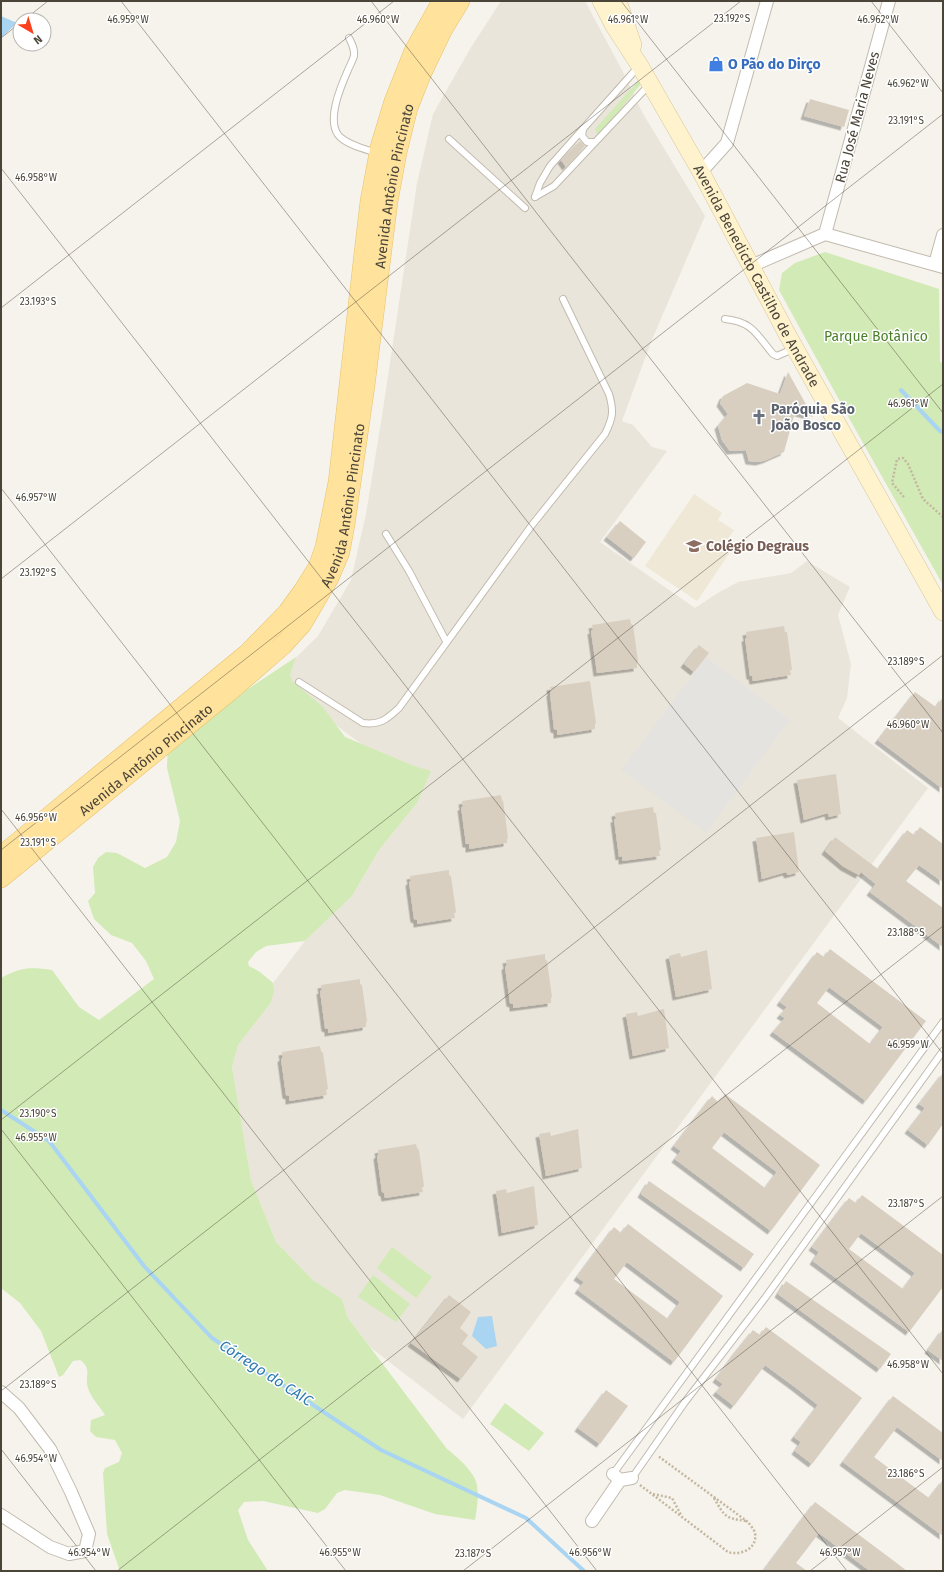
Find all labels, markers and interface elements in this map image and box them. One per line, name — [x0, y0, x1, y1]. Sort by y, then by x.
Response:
north arrow — [12, 12, 52, 52]
text: 23.192°S — [714, 13, 751, 25]
text: 46.959°W — [107, 14, 150, 26]
text: 46.960°W — [357, 14, 400, 26]
text: 46.961°W — [608, 14, 649, 26]
text: 46.962°W — [857, 14, 900, 26]
text: N — [31, 32, 45, 47]
street label: Rua José Maria Neves — [832, 49, 883, 185]
shop icon: O Pão do Dirço — [707, 55, 725, 73]
place label: O Pão do Dirço — [728, 56, 821, 74]
text: 46.962°W — [887, 78, 930, 90]
street label: Avenida Antônio Pincinato — [372, 101, 418, 269]
text: 23.191°S — [888, 115, 924, 127]
street label: Avenida Benedicto Castilho de Andrade — [690, 162, 823, 390]
text: 46.958°W — [15, 172, 58, 184]
text: 23.193°S — [20, 296, 57, 308]
park label: Parque Botânico — [824, 328, 928, 345]
text: 46.961°W — [888, 398, 929, 410]
place label: Paróquia São João Bosco — [770, 401, 855, 434]
church icon: Paróquia São João Bosco — [750, 408, 768, 426]
street label: Avenida Antônio Pincinato — [317, 422, 369, 591]
text: 46.957°W — [16, 492, 57, 504]
school or university icon: Colégio Degraus — [685, 537, 703, 555]
place label: Colégio Degraus — [706, 538, 809, 555]
text: 23.192°S — [20, 567, 57, 579]
text: 23.189°S — [888, 656, 925, 668]
street label: Avenida Antônio Pincinato — [76, 701, 216, 820]
text: 46.960°W — [887, 719, 930, 731]
text: 46.956°W — [15, 812, 58, 824]
text: 23.191°S — [20, 837, 56, 849]
text: 23.188°S — [887, 927, 925, 939]
text: 46.959°W — [887, 1039, 930, 1051]
text: 23.190°S — [19, 1108, 57, 1120]
text: 46.955°W — [15, 1132, 57, 1144]
text: 23.187°S — [888, 1198, 925, 1210]
water label: Córrego do CAIC — [216, 1336, 317, 1410]
text: 46.958°W — [887, 1359, 930, 1371]
text: 23.189°S — [20, 1379, 57, 1391]
text: 46.954°W — [15, 1453, 58, 1465]
text: 23.186°S — [887, 1468, 925, 1480]
text: 46.954°W — [68, 1547, 111, 1559]
text: 46.955°W — [319, 1547, 361, 1559]
text: 46.956°W — [569, 1547, 612, 1559]
text: 46.957°W — [820, 1547, 861, 1559]
text: 23.187°S — [455, 1548, 492, 1560]

